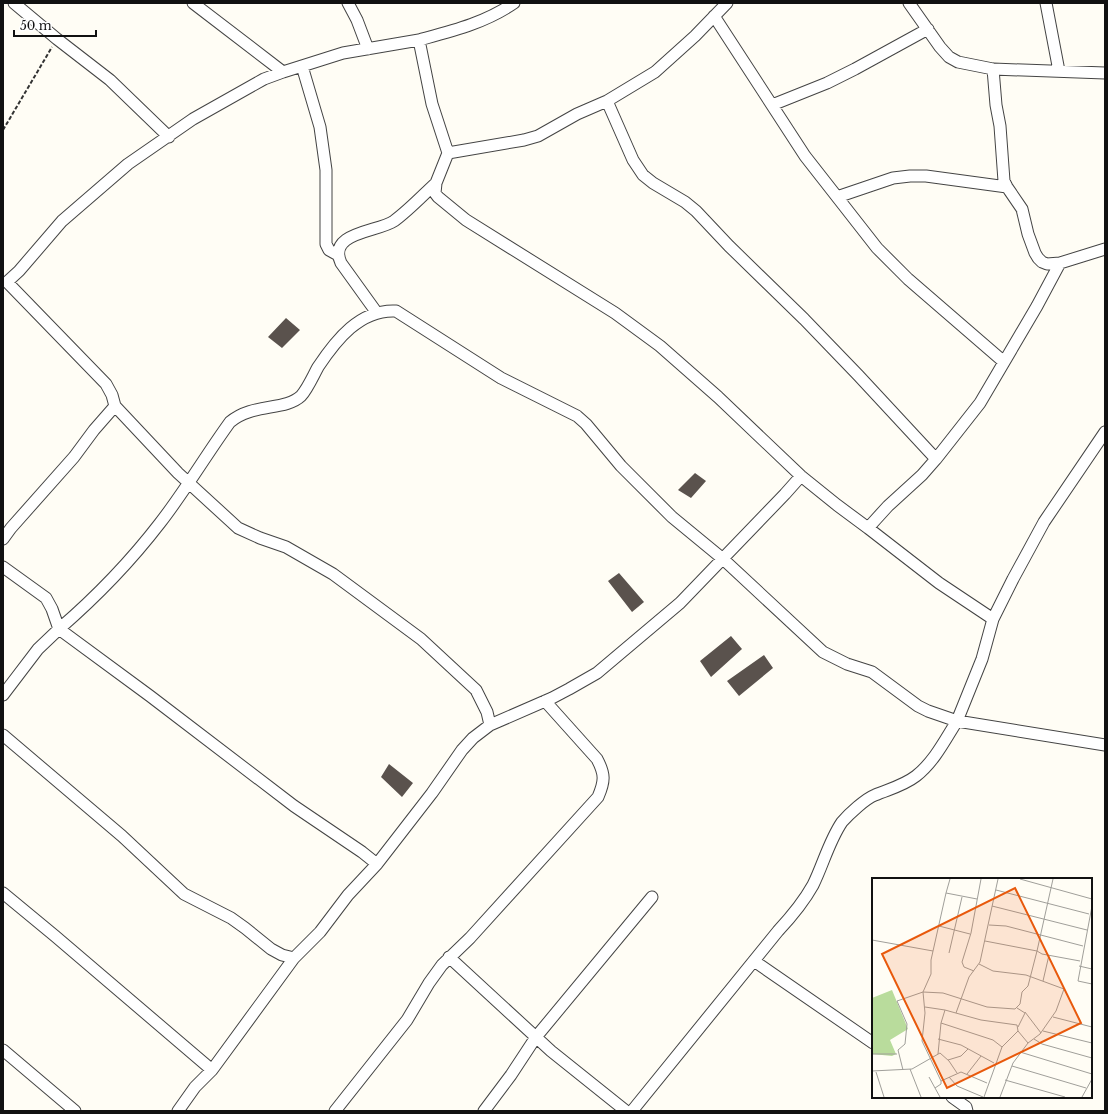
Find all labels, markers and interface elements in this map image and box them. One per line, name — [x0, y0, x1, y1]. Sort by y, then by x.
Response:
scale bar — [14, 12, 96, 38]
text: 50 m — [20, 18, 52, 33]
inset map — [872, 878, 1092, 1098]

